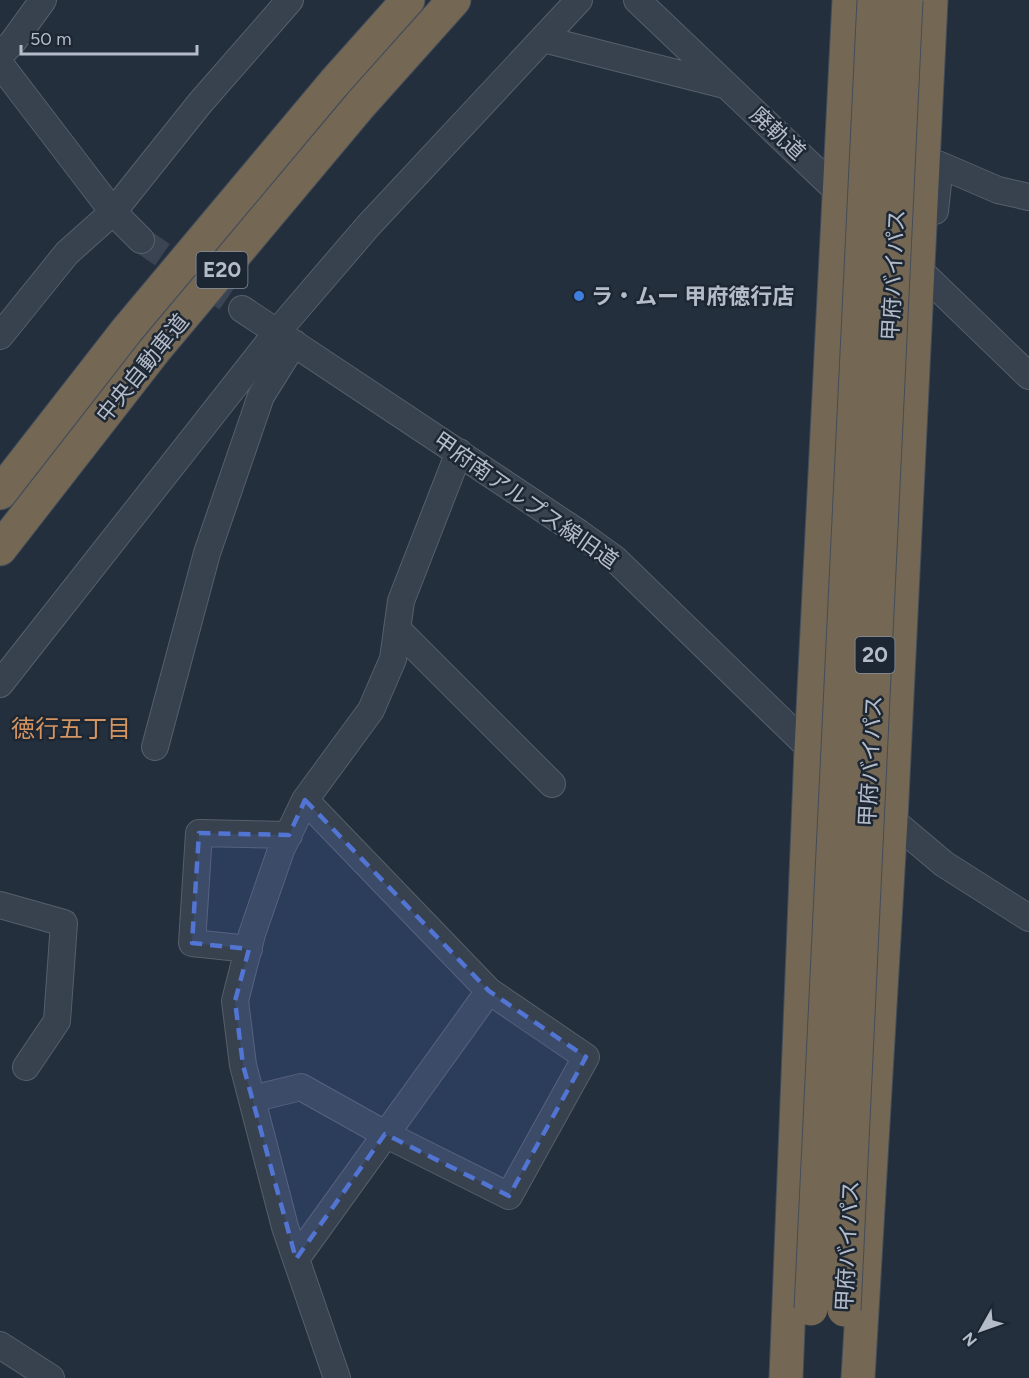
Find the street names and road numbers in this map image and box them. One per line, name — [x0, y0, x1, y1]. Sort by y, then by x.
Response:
street label: 廃軌道 — [744, 101, 811, 166]
street label: 甲府バイパス — [877, 209, 910, 341]
road number: E20 — [196, 252, 248, 288]
street label: 中央自動車道 — [90, 309, 194, 428]
street label: 甲府南アルプス線旧道 — [428, 426, 623, 574]
road number: 20 — [856, 637, 894, 673]
street label: 甲府バイパス — [854, 695, 887, 827]
street label: 甲府バイパス — [831, 1180, 864, 1312]

